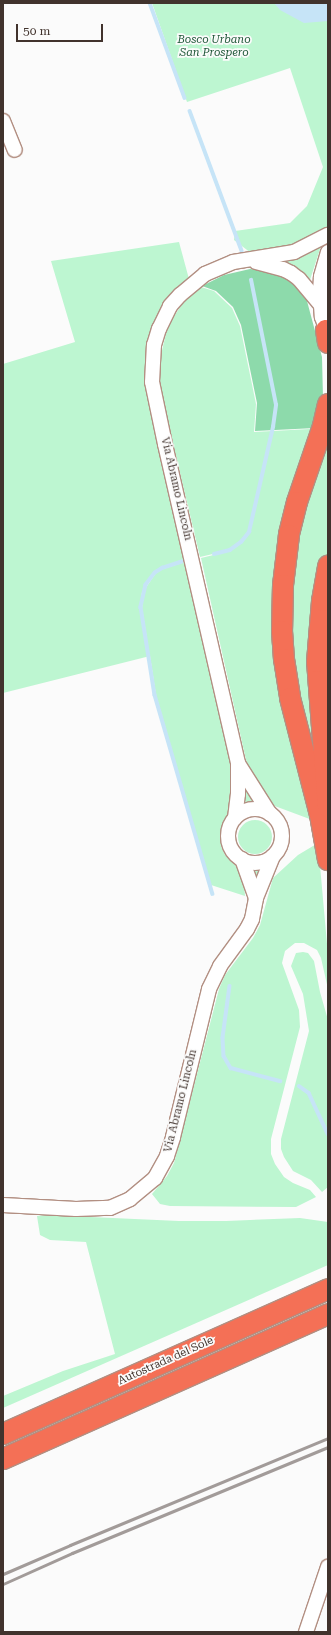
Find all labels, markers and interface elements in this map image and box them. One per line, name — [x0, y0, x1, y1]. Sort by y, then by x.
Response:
scale bar — [18, 16, 105, 42]
text: 50 m — [23, 24, 50, 38]
park label: Bosco Urbano San Prospero — [177, 34, 251, 60]
street label: Via Abramo Lincoln — [158, 436, 194, 542]
street label: Via Abramo Lincoln — [162, 1048, 200, 1154]
street label: Autostrada del Sole — [116, 1334, 216, 1388]

